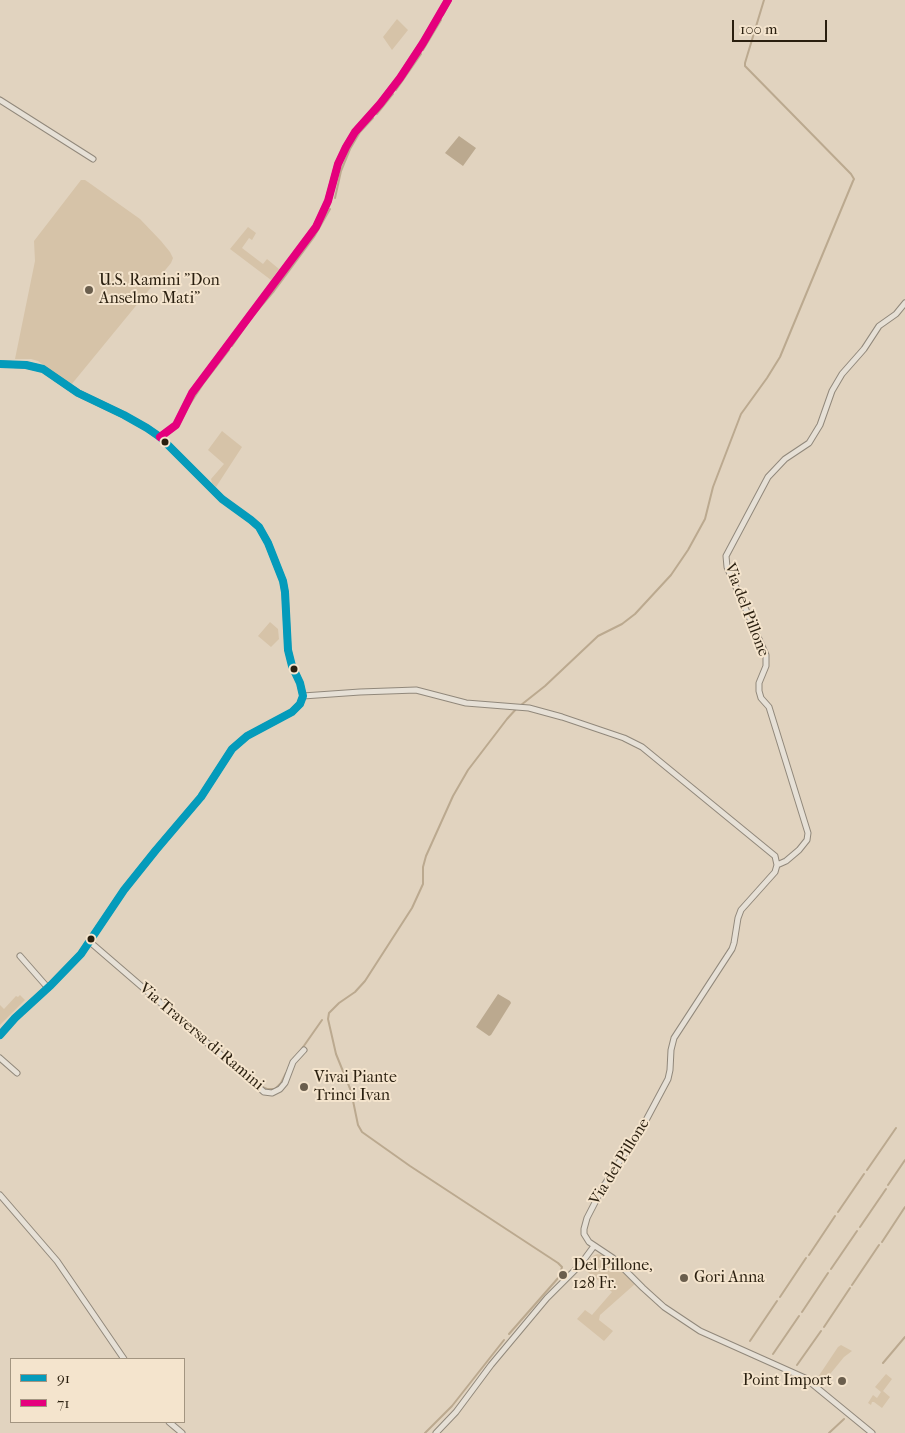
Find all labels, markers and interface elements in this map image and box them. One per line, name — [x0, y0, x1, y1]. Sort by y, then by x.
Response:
scale bar — [735, 10, 830, 42]
text: 100 m — [740, 20, 778, 38]
place label: U.S. Ramini "Don Anselmo Mati" — [99, 271, 220, 309]
marker: U.S. Ramini "Don Anselmo Mati" — [83, 284, 95, 296]
unlabelled marker — [160, 437, 170, 447]
street label: Via del Pillone — [719, 561, 773, 659]
unlabelled marker — [289, 664, 299, 674]
unlabelled marker — [86, 934, 96, 944]
street label: Via Traversa di Ramini — [135, 979, 267, 1095]
place label: Vivai Piante Trinci Ivan — [314, 1068, 397, 1106]
marker: Vivai Piante Trinci Ivan — [298, 1081, 310, 1093]
street label: Via del Pillone — [586, 1115, 654, 1209]
place label: Del Pillone, 128 Fr. — [573, 1256, 652, 1294]
place label: Gori Anna — [694, 1268, 765, 1288]
marker: Del Pillone, 128 Fr. — [557, 1269, 569, 1281]
marker: Gori Anna — [678, 1272, 690, 1284]
legend — [10, 1358, 185, 1423]
text: 91 — [57, 1369, 70, 1387]
place label: Point Import — [743, 1371, 832, 1391]
marker: Point Import — [836, 1375, 848, 1387]
text: 71 — [57, 1394, 70, 1412]

